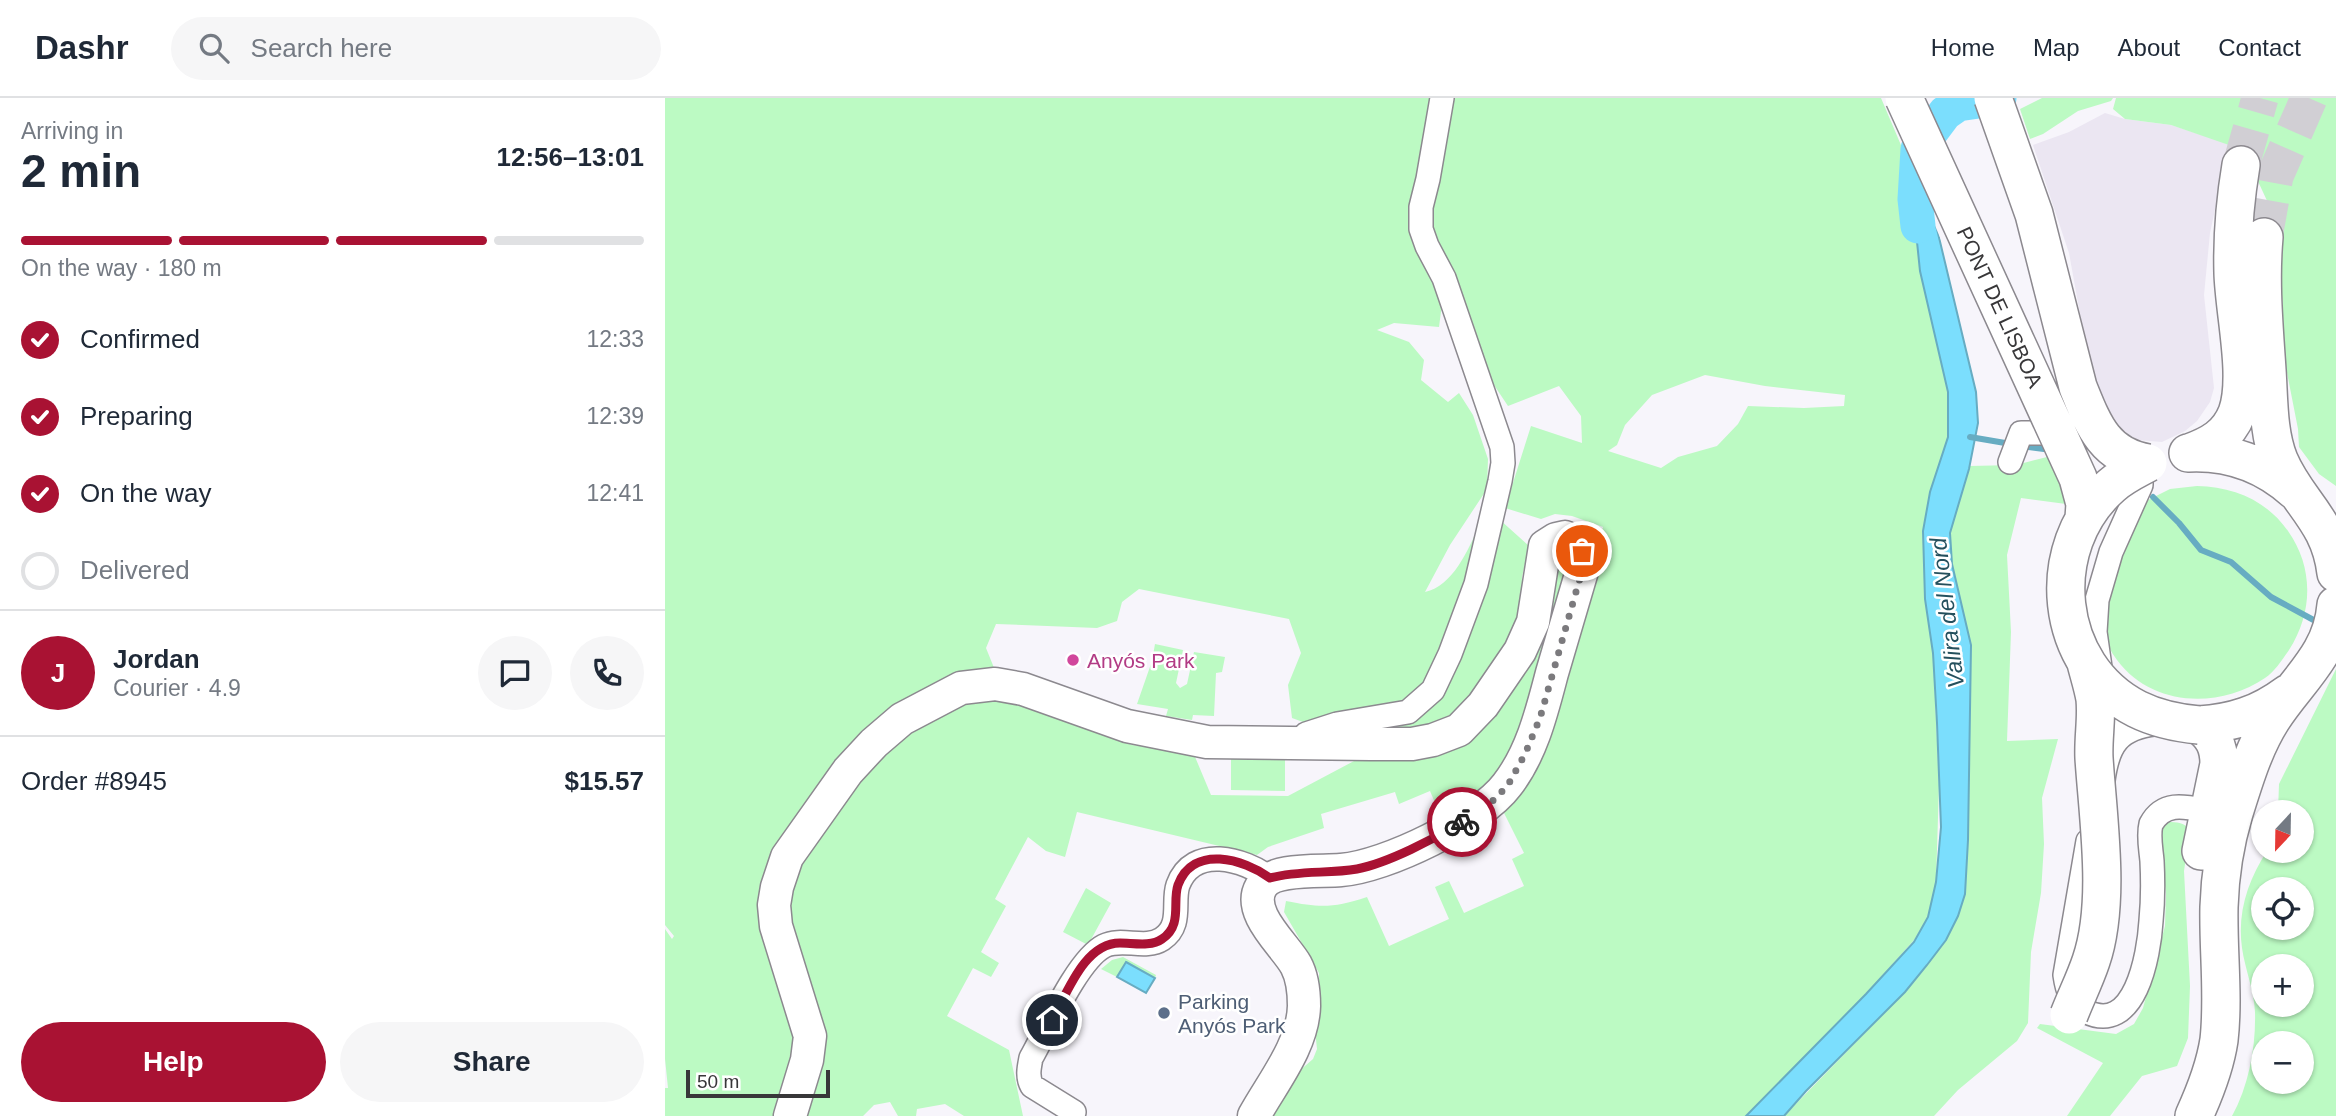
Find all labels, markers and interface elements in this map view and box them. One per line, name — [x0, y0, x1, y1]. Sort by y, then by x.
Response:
search box — [171, 17, 661, 80]
text: Dashr — [35, 29, 129, 66]
icon: search — [195, 29, 233, 67]
text: Search here — [251, 33, 392, 63]
text: Home — [1931, 34, 1995, 61]
text: Map — [2033, 34, 2080, 61]
text: About — [2118, 34, 2180, 61]
text: Contact — [2218, 34, 2301, 61]
text: Arriving in — [21, 118, 123, 144]
text: 12:56–13:01 — [497, 142, 644, 172]
text: 2 min — [21, 145, 141, 197]
street label: PONT DE LISBOA — [1953, 223, 2047, 391]
text: On the way · 180 m — [21, 255, 222, 281]
icon: check — [21, 321, 59, 359]
text: Confirmed — [80, 324, 200, 354]
text: 12:33 — [586, 326, 644, 352]
icon: check — [21, 398, 59, 436]
text: Preparing — [80, 401, 193, 431]
text: 12:39 — [586, 403, 644, 429]
icon: check — [21, 475, 59, 513]
text: On the way — [80, 478, 212, 508]
text: 12:41 — [586, 480, 644, 506]
pin — [1552, 521, 1612, 581]
icon: bag — [1563, 532, 1601, 570]
water label: Valira del Nord — [1925, 535, 1969, 690]
text: Delivered — [80, 555, 190, 585]
button: chat — [478, 636, 552, 710]
button: phone — [570, 636, 644, 710]
text: Jordan — [113, 644, 200, 674]
place label: Anyós Park — [1087, 649, 1195, 672]
marker: Anyós Park — [1065, 652, 1081, 668]
text: J — [51, 658, 65, 688]
text: Courier · 4.9 — [113, 675, 241, 701]
text: Order #8945 — [21, 766, 167, 796]
text: $15.57 — [564, 766, 644, 796]
courier — [1427, 787, 1497, 857]
north arrow — [2251, 800, 2313, 863]
map controls — [2251, 800, 2314, 1094]
icon: bike — [1443, 803, 1481, 841]
button: locate — [2251, 877, 2314, 940]
button: + — [2251, 954, 2314, 1017]
pin — [1022, 990, 1082, 1050]
place label: Parking Anyós Park — [1178, 990, 1286, 1037]
icon: home — [1033, 1001, 1071, 1039]
marker: Parking Anyós Park — [1156, 1005, 1172, 1021]
button: Help — [21, 1022, 326, 1102]
button: Share — [340, 1022, 644, 1102]
button: − — [2251, 1031, 2314, 1094]
scale bar — [686, 1067, 829, 1099]
text: 50 m — [697, 1071, 739, 1092]

